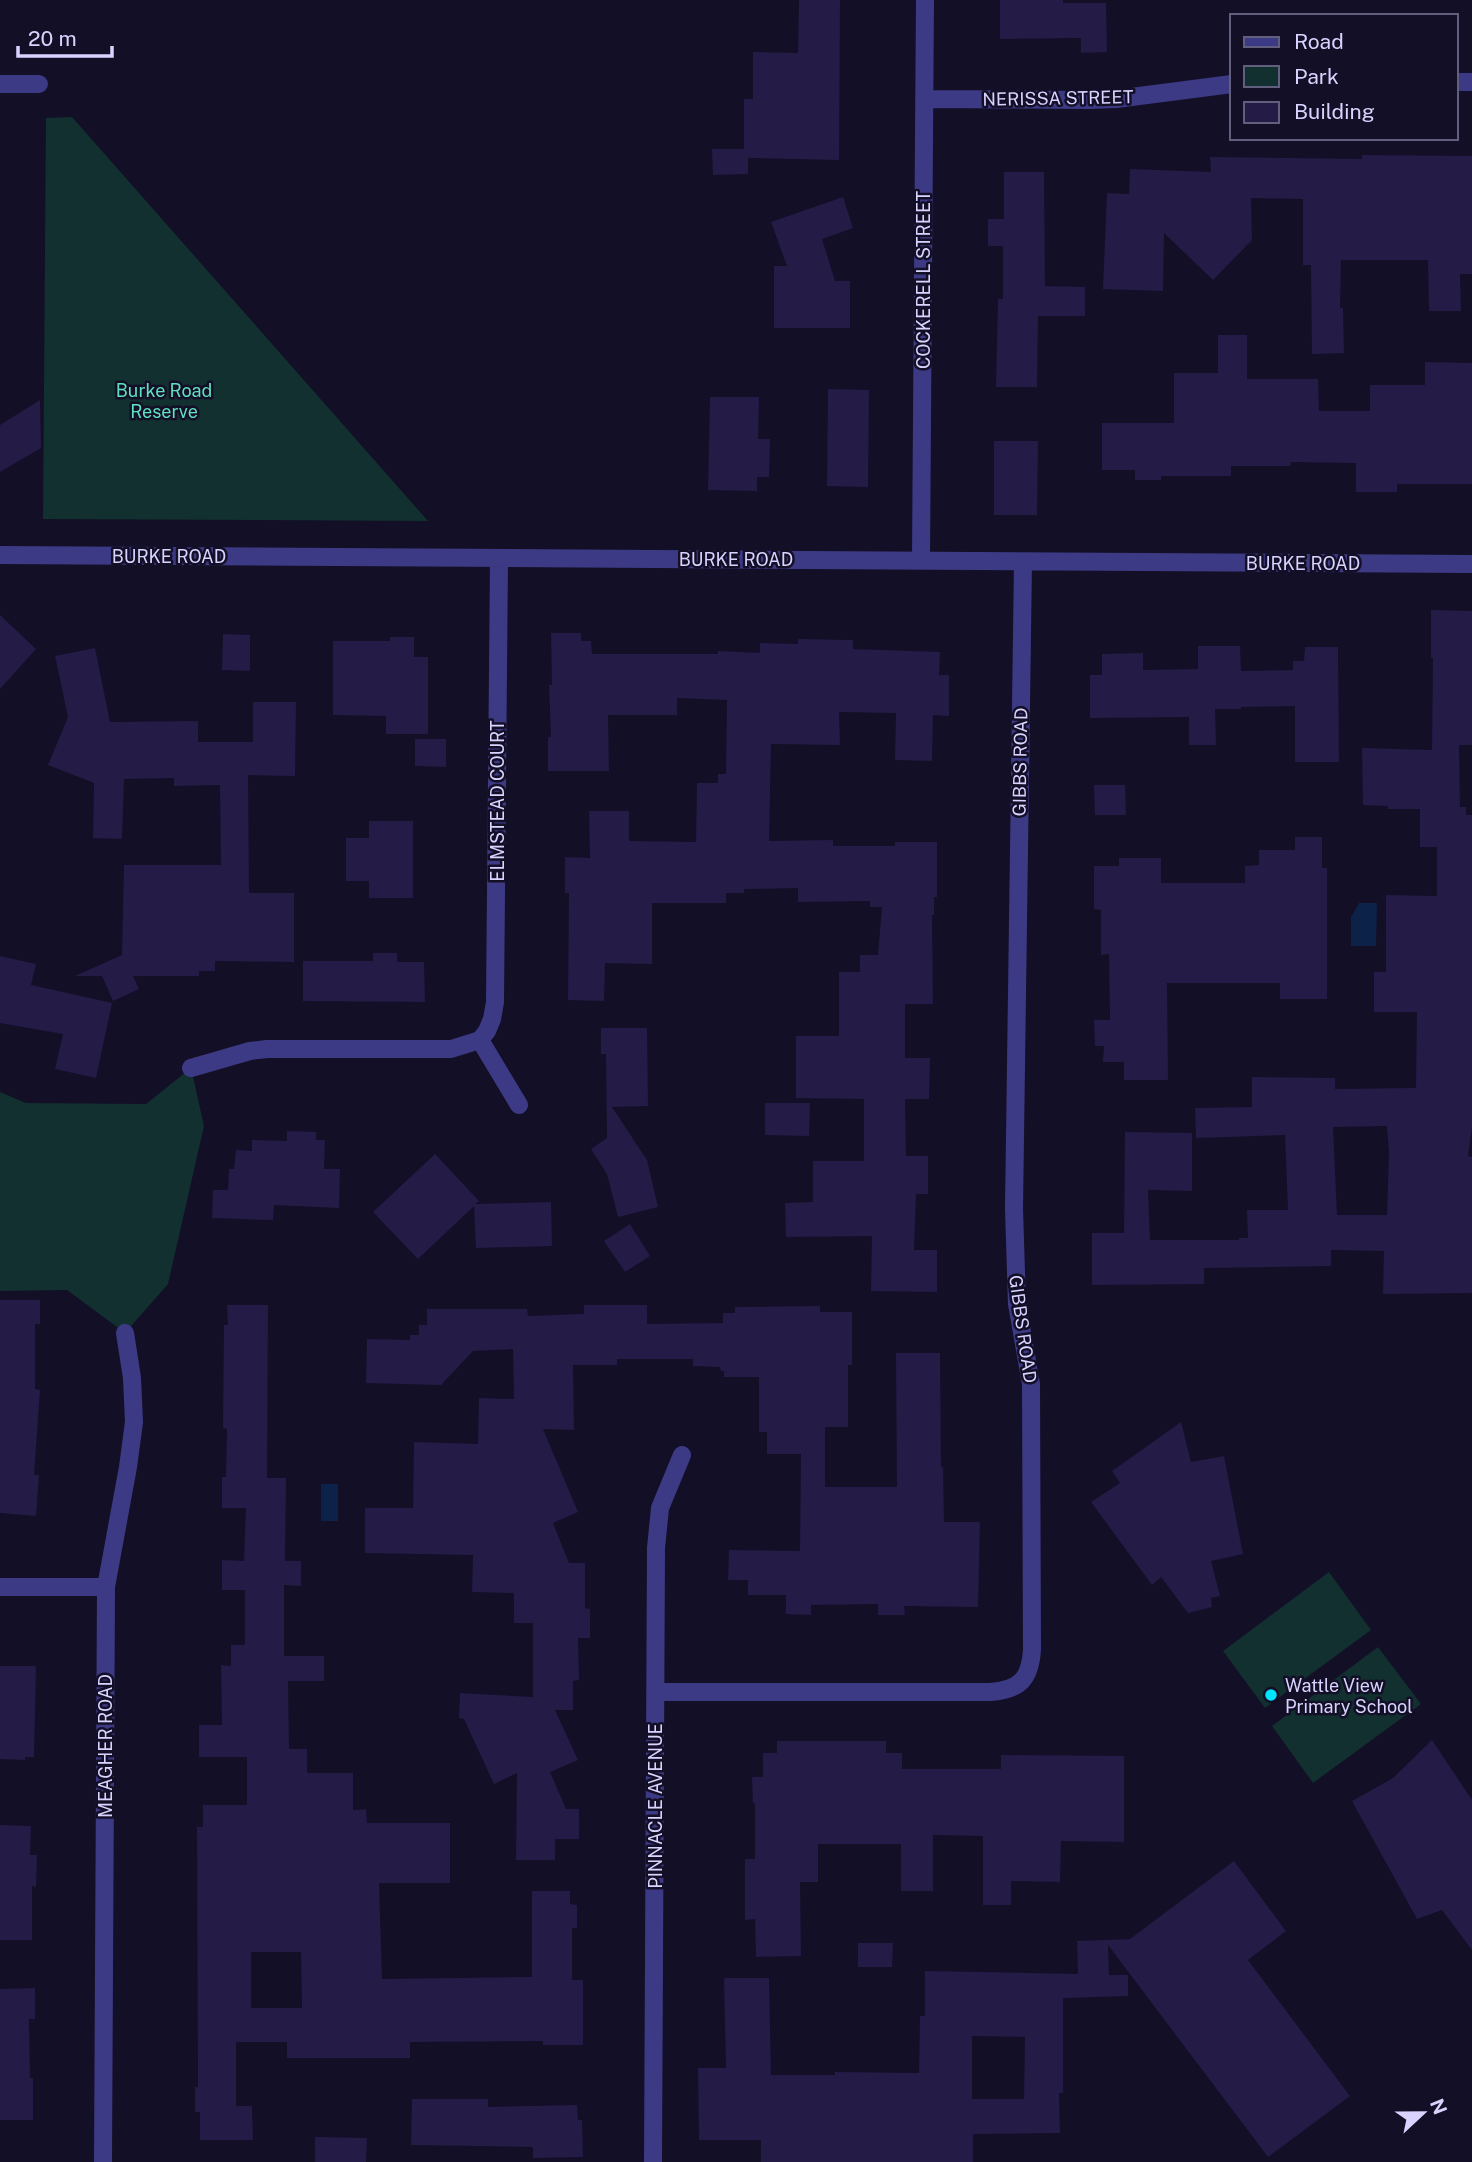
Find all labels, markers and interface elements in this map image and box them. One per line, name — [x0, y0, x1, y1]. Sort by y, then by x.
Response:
scale bar — [18, 14, 112, 58]
legend — [1230, 14, 1458, 140]
text: 20 m — [28, 26, 77, 51]
text: Road — [1294, 29, 1344, 54]
text: Park — [1294, 64, 1339, 89]
street label: NERISSA STREET — [982, 86, 1134, 110]
text: Building — [1294, 99, 1375, 124]
street label: COCKERELL STREET — [913, 191, 934, 369]
park label: Burke Road Reserve — [116, 380, 212, 422]
street label: BURKE ROAD — [112, 546, 226, 567]
street label: BURKE ROAD — [679, 549, 793, 570]
street label: BURKE ROAD — [1246, 553, 1360, 574]
street label: GIBBS ROAD — [1009, 707, 1031, 817]
street label: ELMSTEAD COURT — [487, 720, 508, 882]
street label: GIBBS ROAD — [1005, 1274, 1041, 1384]
street label: MEAGHER ROAD — [95, 1674, 116, 1818]
place label: Wattle View Primary School — [1285, 1675, 1413, 1717]
marker: Wattle View Primary School — [1263, 1687, 1279, 1703]
street label: PINNACLE AVENUE — [645, 1723, 666, 1889]
north arrow — [1388, 2078, 1458, 2148]
text: N — [1426, 2096, 1452, 2118]

